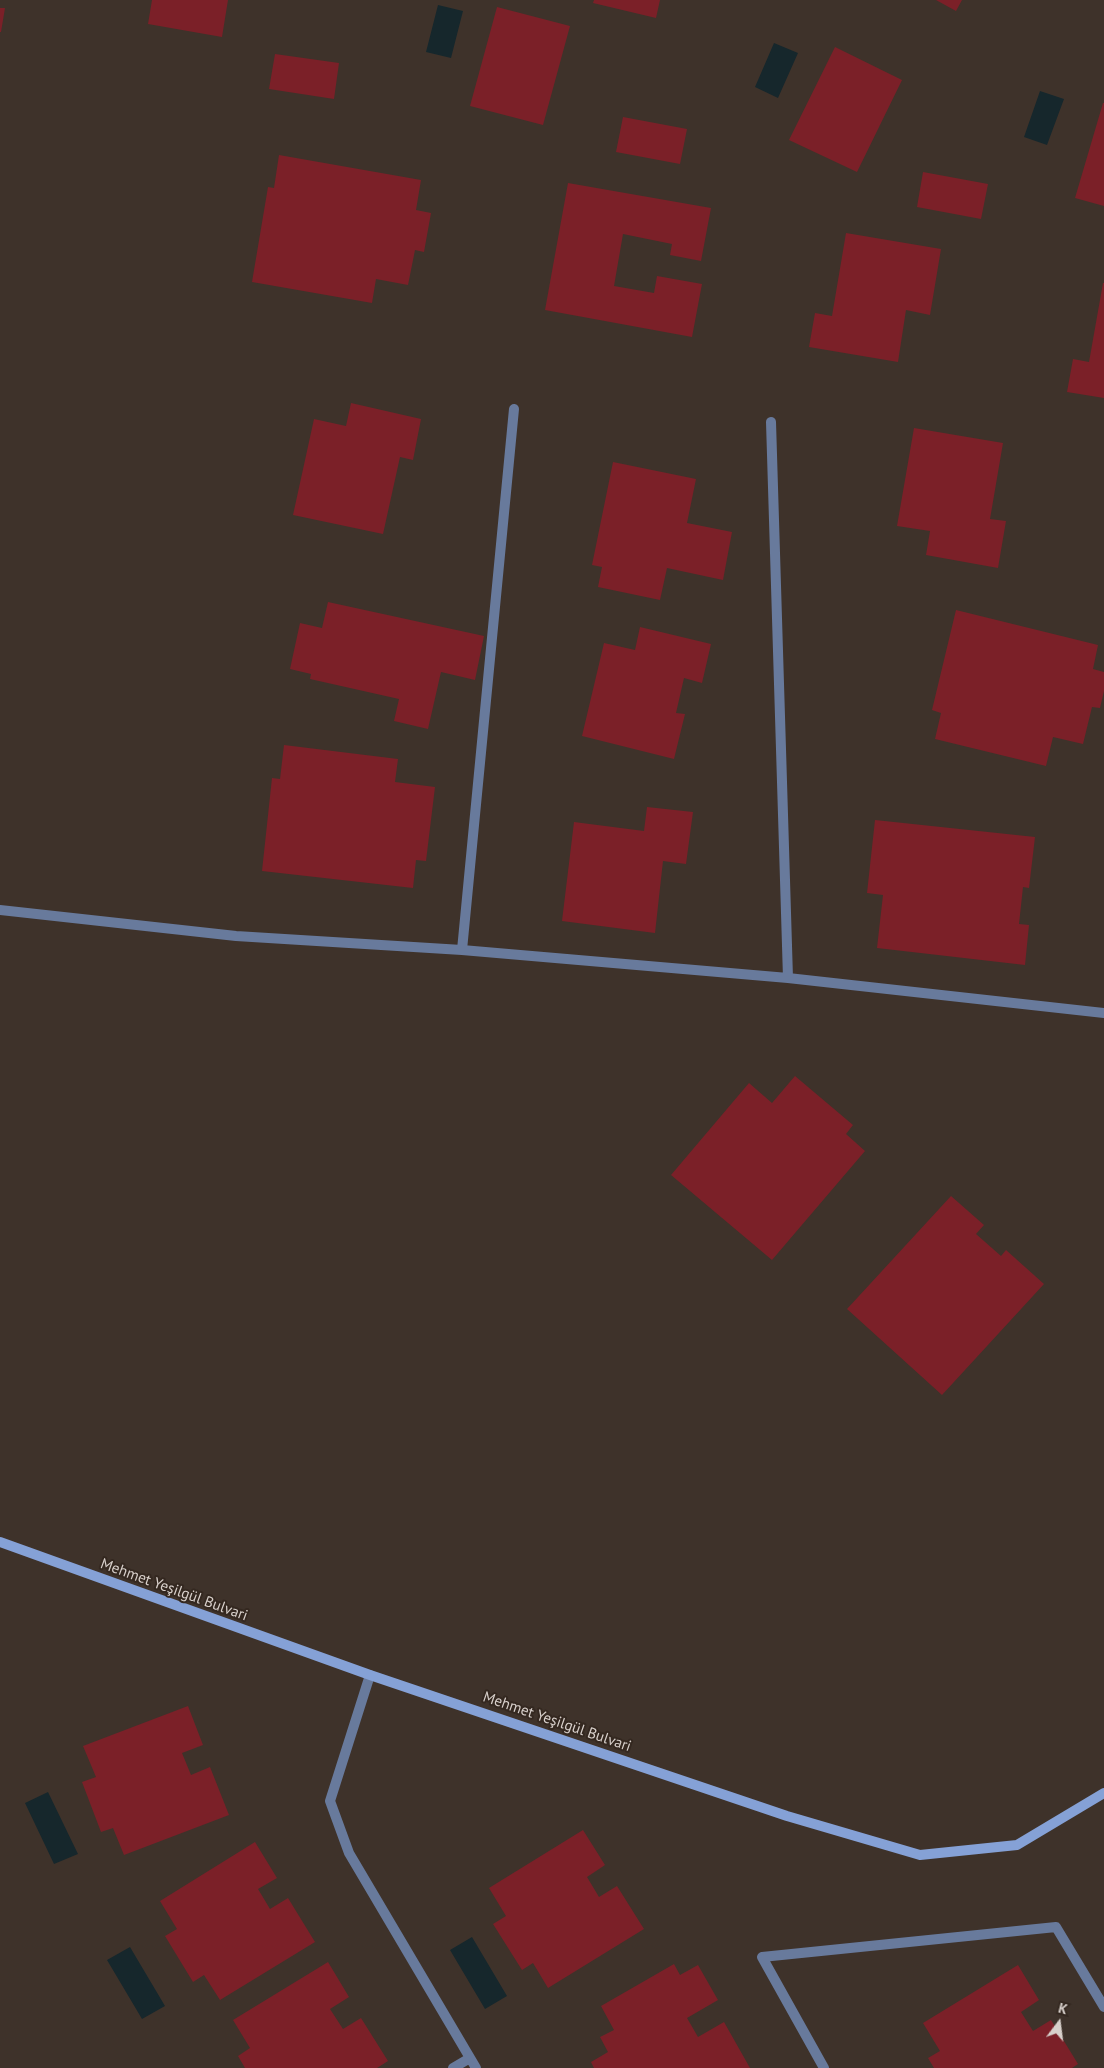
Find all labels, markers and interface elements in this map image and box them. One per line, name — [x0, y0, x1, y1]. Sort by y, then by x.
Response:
street label: Mehmet Yeşilgül Bulvari — [98, 1555, 250, 1625]
street label: Mehmet Yeşilgül Bulvari — [481, 1688, 633, 1756]
north arrow — [1034, 1998, 1084, 2048]
text: K — [1056, 1999, 1069, 2018]

